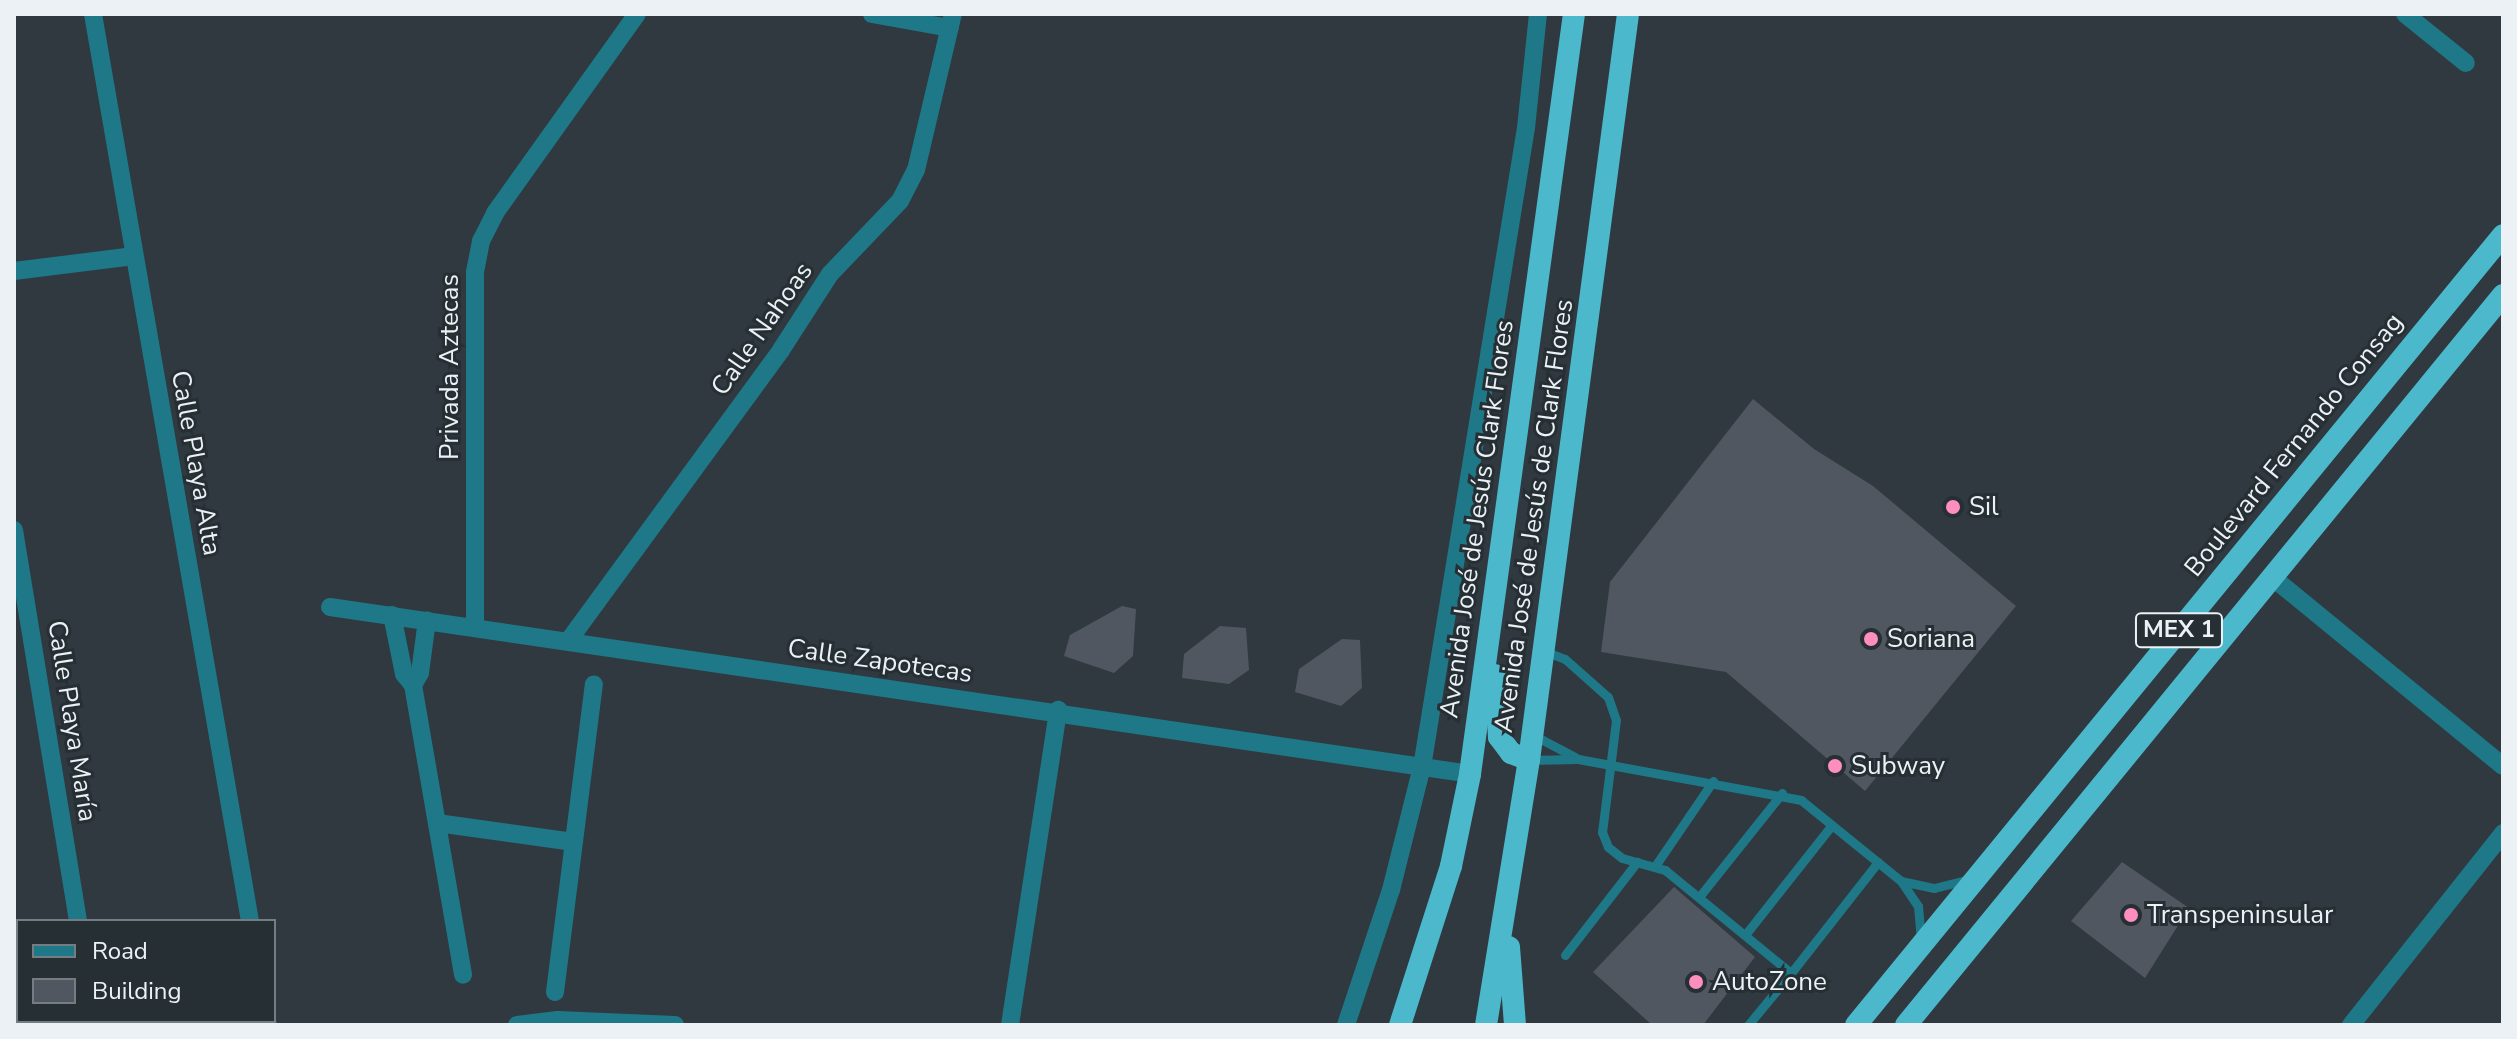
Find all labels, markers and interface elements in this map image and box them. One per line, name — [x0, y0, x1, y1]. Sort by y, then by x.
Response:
street label: Calle Nahoas — [705, 257, 819, 401]
street label: Privada Aztecas — [434, 274, 466, 460]
street label: Avenida José de Jesús de Clark Flores — [1488, 297, 1580, 735]
street label: Boulevard Fernando Consag — [2178, 307, 2410, 583]
street label: Avenida José de Jesús Clark Flores — [1434, 318, 1520, 720]
street label: Calle Playa Alta — [164, 368, 228, 558]
place label: Sil — [1969, 491, 1999, 523]
marker: Sil — [1944, 498, 1962, 516]
road number: MEX 1 — [2133, 610, 2225, 650]
street label: Calle Playa María — [41, 618, 103, 824]
place label: Soriana — [1887, 623, 1975, 655]
marker: Soriana — [1862, 630, 1880, 648]
street label: Calle Zapotecas — [786, 633, 974, 689]
place label: Subway — [1851, 750, 1945, 782]
marker: Subway — [1826, 757, 1844, 775]
place label: Transpeninsular — [2147, 899, 2333, 931]
marker: Transpeninsular — [2122, 906, 2140, 924]
legend — [16, 919, 276, 1023]
text: Road — [92, 935, 148, 967]
place label: AutoZone — [1712, 966, 1827, 998]
marker: AutoZone — [1687, 973, 1705, 991]
text: Building — [92, 975, 182, 1007]

